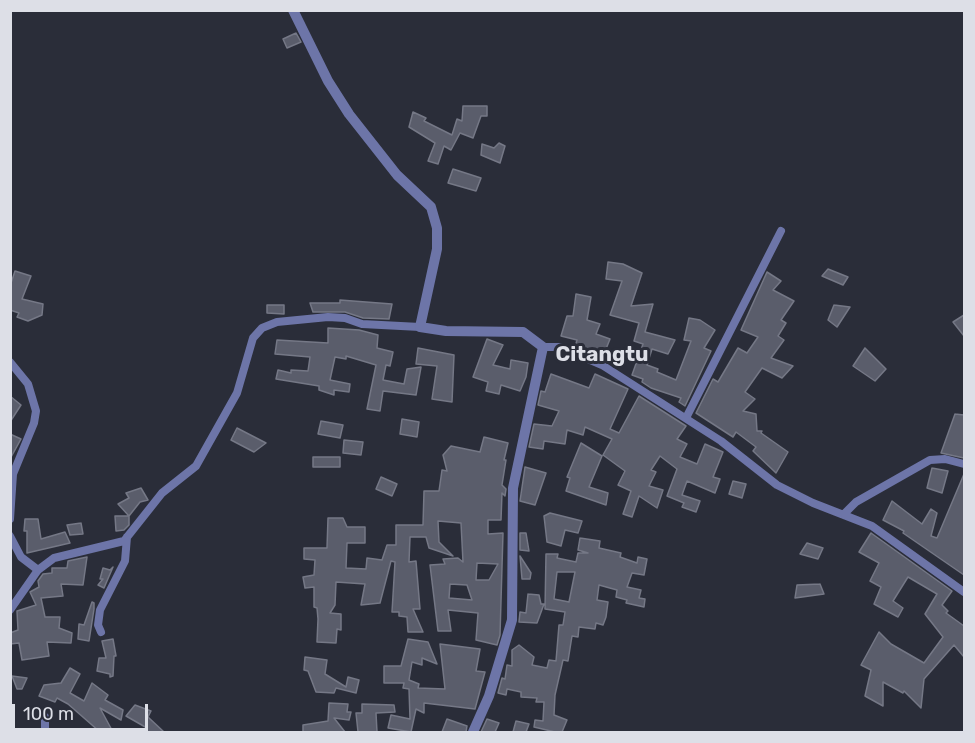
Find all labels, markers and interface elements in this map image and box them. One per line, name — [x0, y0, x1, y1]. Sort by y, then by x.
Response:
district label: Citangtu — [555, 342, 649, 368]
scale bar — [15, 692, 152, 730]
text: 100 m — [23, 703, 74, 725]

